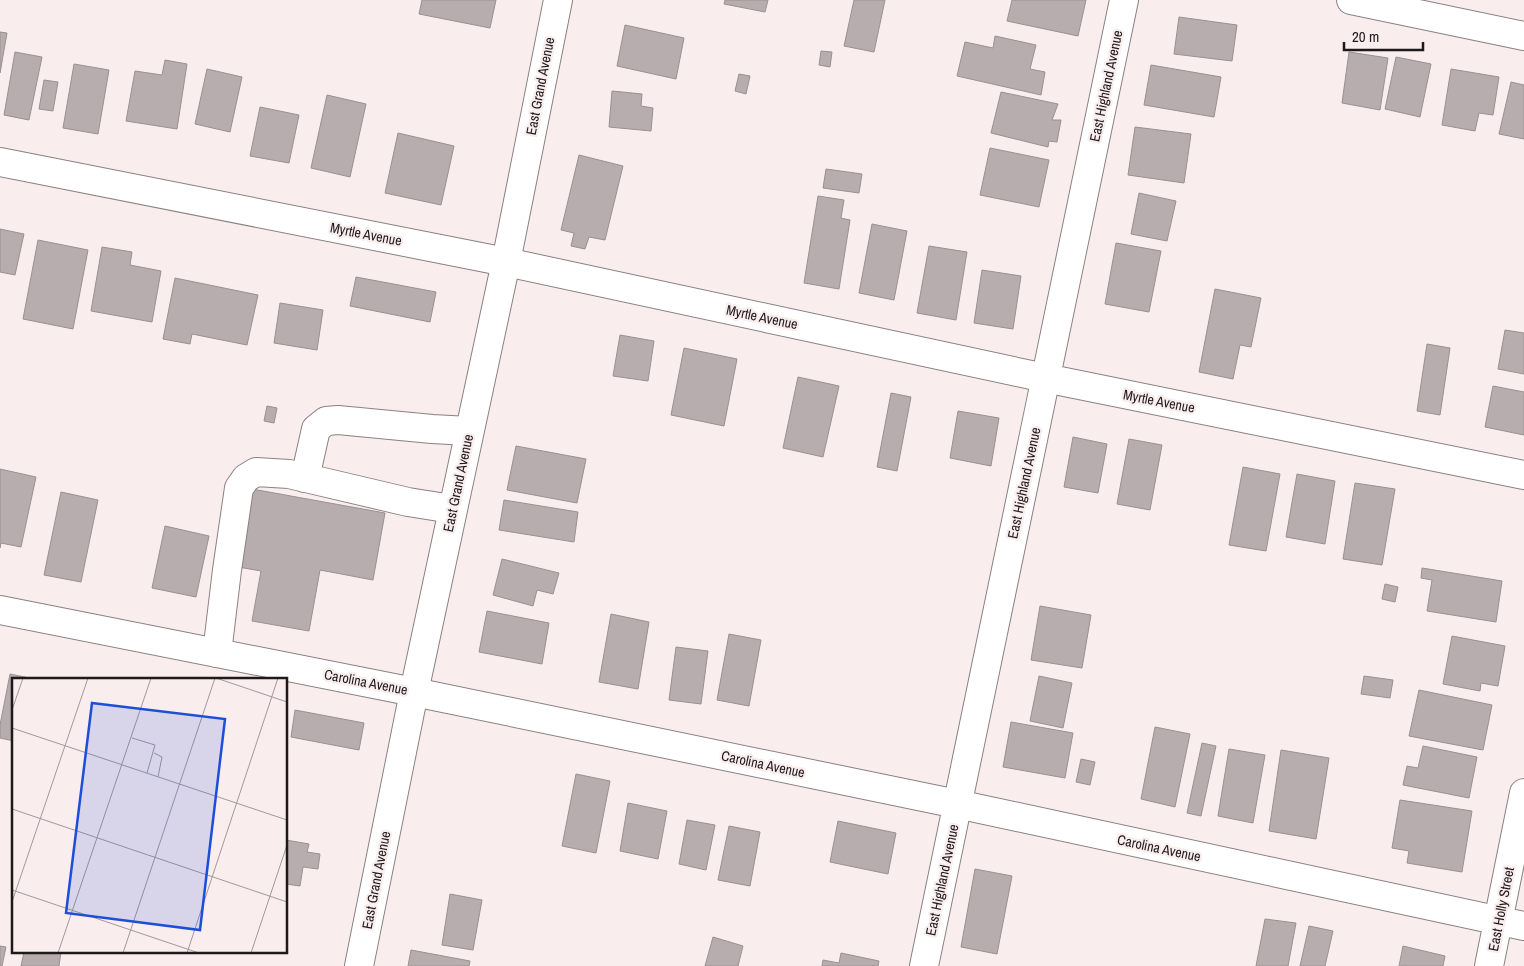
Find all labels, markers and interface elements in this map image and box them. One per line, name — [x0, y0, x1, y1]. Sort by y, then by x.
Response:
scale bar — [1344, 20, 1423, 52]
text: 20 m — [1352, 26, 1379, 47]
street label: East Highland Avenue — [1085, 29, 1127, 143]
street label: East Grand Avenue — [522, 36, 558, 136]
street label: Myrtle Avenue — [329, 218, 403, 250]
street label: Myrtle Avenue — [725, 301, 799, 333]
street label: Myrtle Avenue — [1122, 385, 1196, 417]
street label: East Highland Avenue — [1003, 426, 1045, 540]
street label: East Grand Avenue — [439, 433, 477, 533]
street label: Carolina Avenue — [323, 665, 409, 699]
inset map — [12, 678, 288, 954]
street label: Carolina Avenue — [720, 746, 806, 782]
street label: East Highland Avenue — [921, 823, 963, 937]
street label: East Grand Avenue — [358, 830, 394, 930]
street label: Carolina Avenue — [1116, 830, 1202, 866]
street label: East Holly Street — [1484, 865, 1518, 953]

